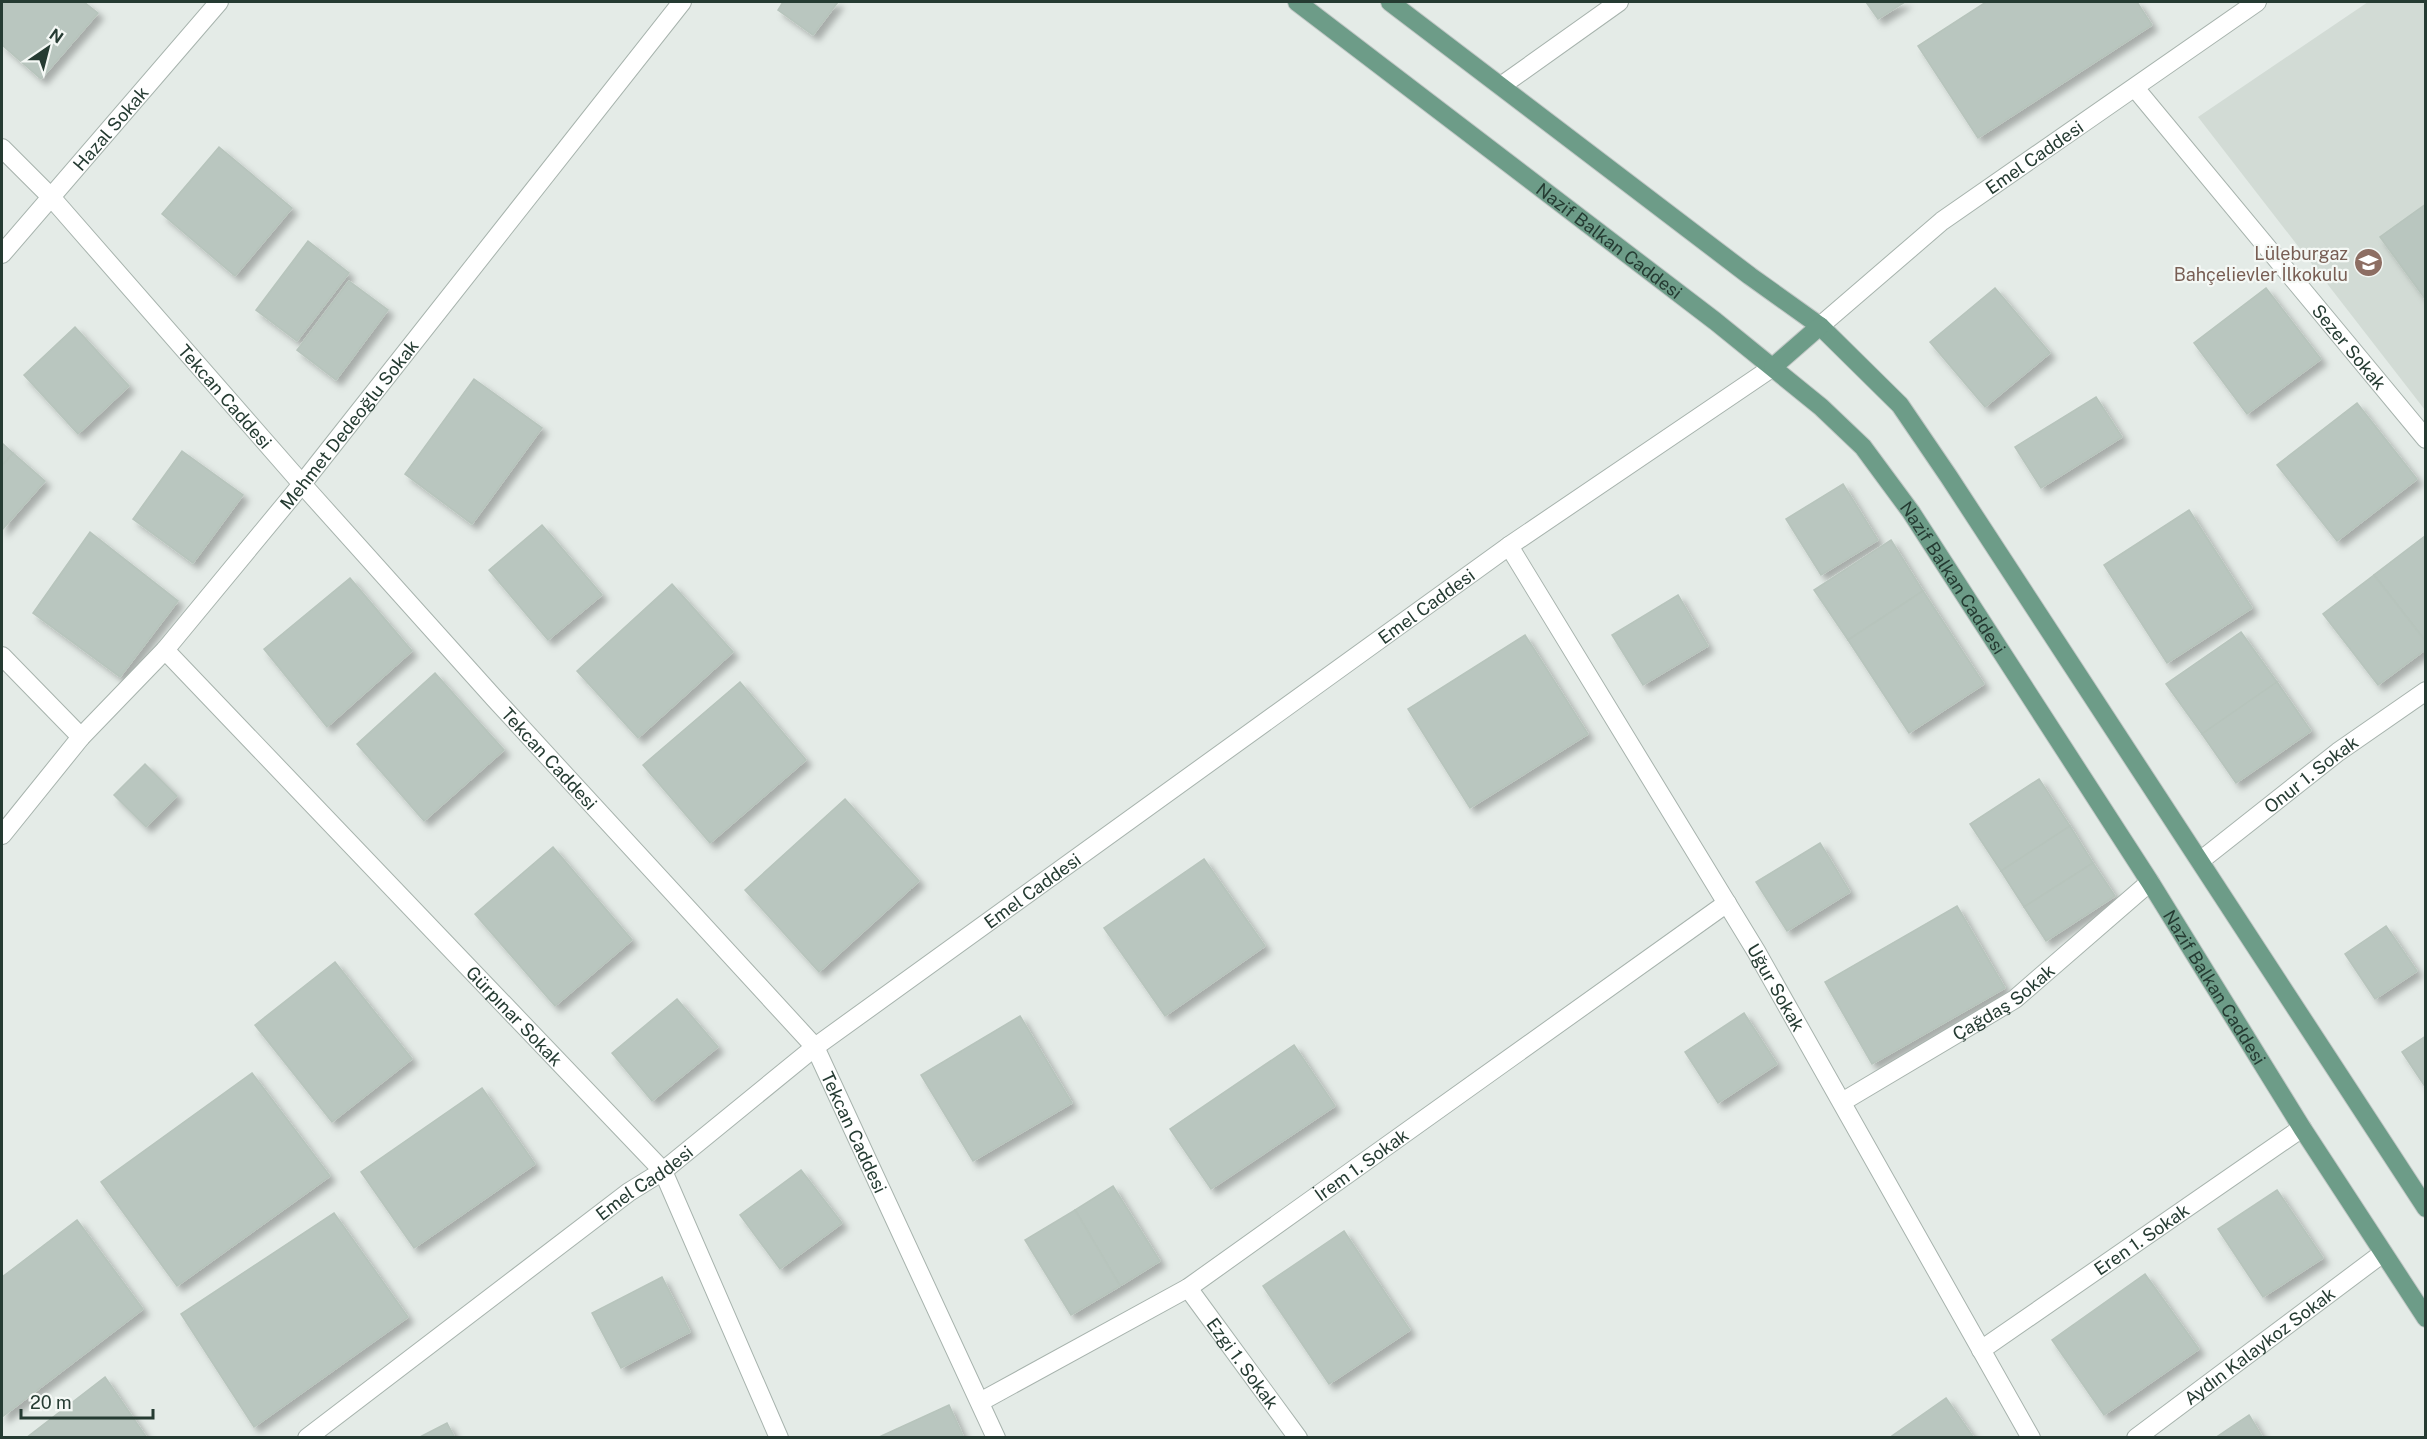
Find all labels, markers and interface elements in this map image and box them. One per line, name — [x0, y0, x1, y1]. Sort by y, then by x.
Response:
north arrow — [18, 18, 78, 78]
text: N — [46, 25, 67, 47]
street label: Hazal Sokak — [68, 82, 152, 175]
street label: Emel Caddesi — [1981, 116, 2087, 198]
street label: Nazif Balkan Caddesi — [1532, 178, 1686, 303]
place label: Lüleburgaz Bahçelievler İlkokulu — [2174, 243, 2348, 285]
school or university icon: Lüleburgaz Bahçelievler İlkokulu — [2353, 247, 2385, 279]
street label: Sezer Sokak — [2308, 300, 2391, 394]
street label: Mehmet Dedeoğlu Sokak — [275, 335, 422, 513]
street label: Tekcan Caddesi — [174, 340, 276, 453]
street label: Nazif Balkan Caddesi — [1896, 497, 2010, 658]
street label: Emel Caddesi — [1374, 564, 1478, 648]
street label: Tekcan Caddesi — [497, 703, 602, 814]
street label: Onur 1. Sokak — [2260, 731, 2362, 817]
street label: Emel Caddesi — [980, 848, 1084, 932]
street label: Nazif Balkan Caddesi — [2159, 906, 2270, 1068]
street label: Uğur Sokak — [1743, 940, 1810, 1035]
street label: Çağdaş Sokak — [1949, 959, 2058, 1044]
street label: Gürpınar Sokak — [462, 962, 567, 1070]
street label: Tekcan Caddesi — [817, 1068, 891, 1196]
street label: İrem 1. Sokak — [1310, 1124, 1412, 1205]
street label: Emel Caddesi — [591, 1141, 697, 1224]
street label: Eren 1. Sokak — [2090, 1199, 2193, 1279]
street label: Aydın Kalaykoz Sokak — [2180, 1282, 2339, 1409]
street label: Ezgi 1. Sokak — [1203, 1313, 1283, 1413]
scale bar — [21, 1382, 153, 1420]
text: 20 m — [30, 1392, 72, 1413]

